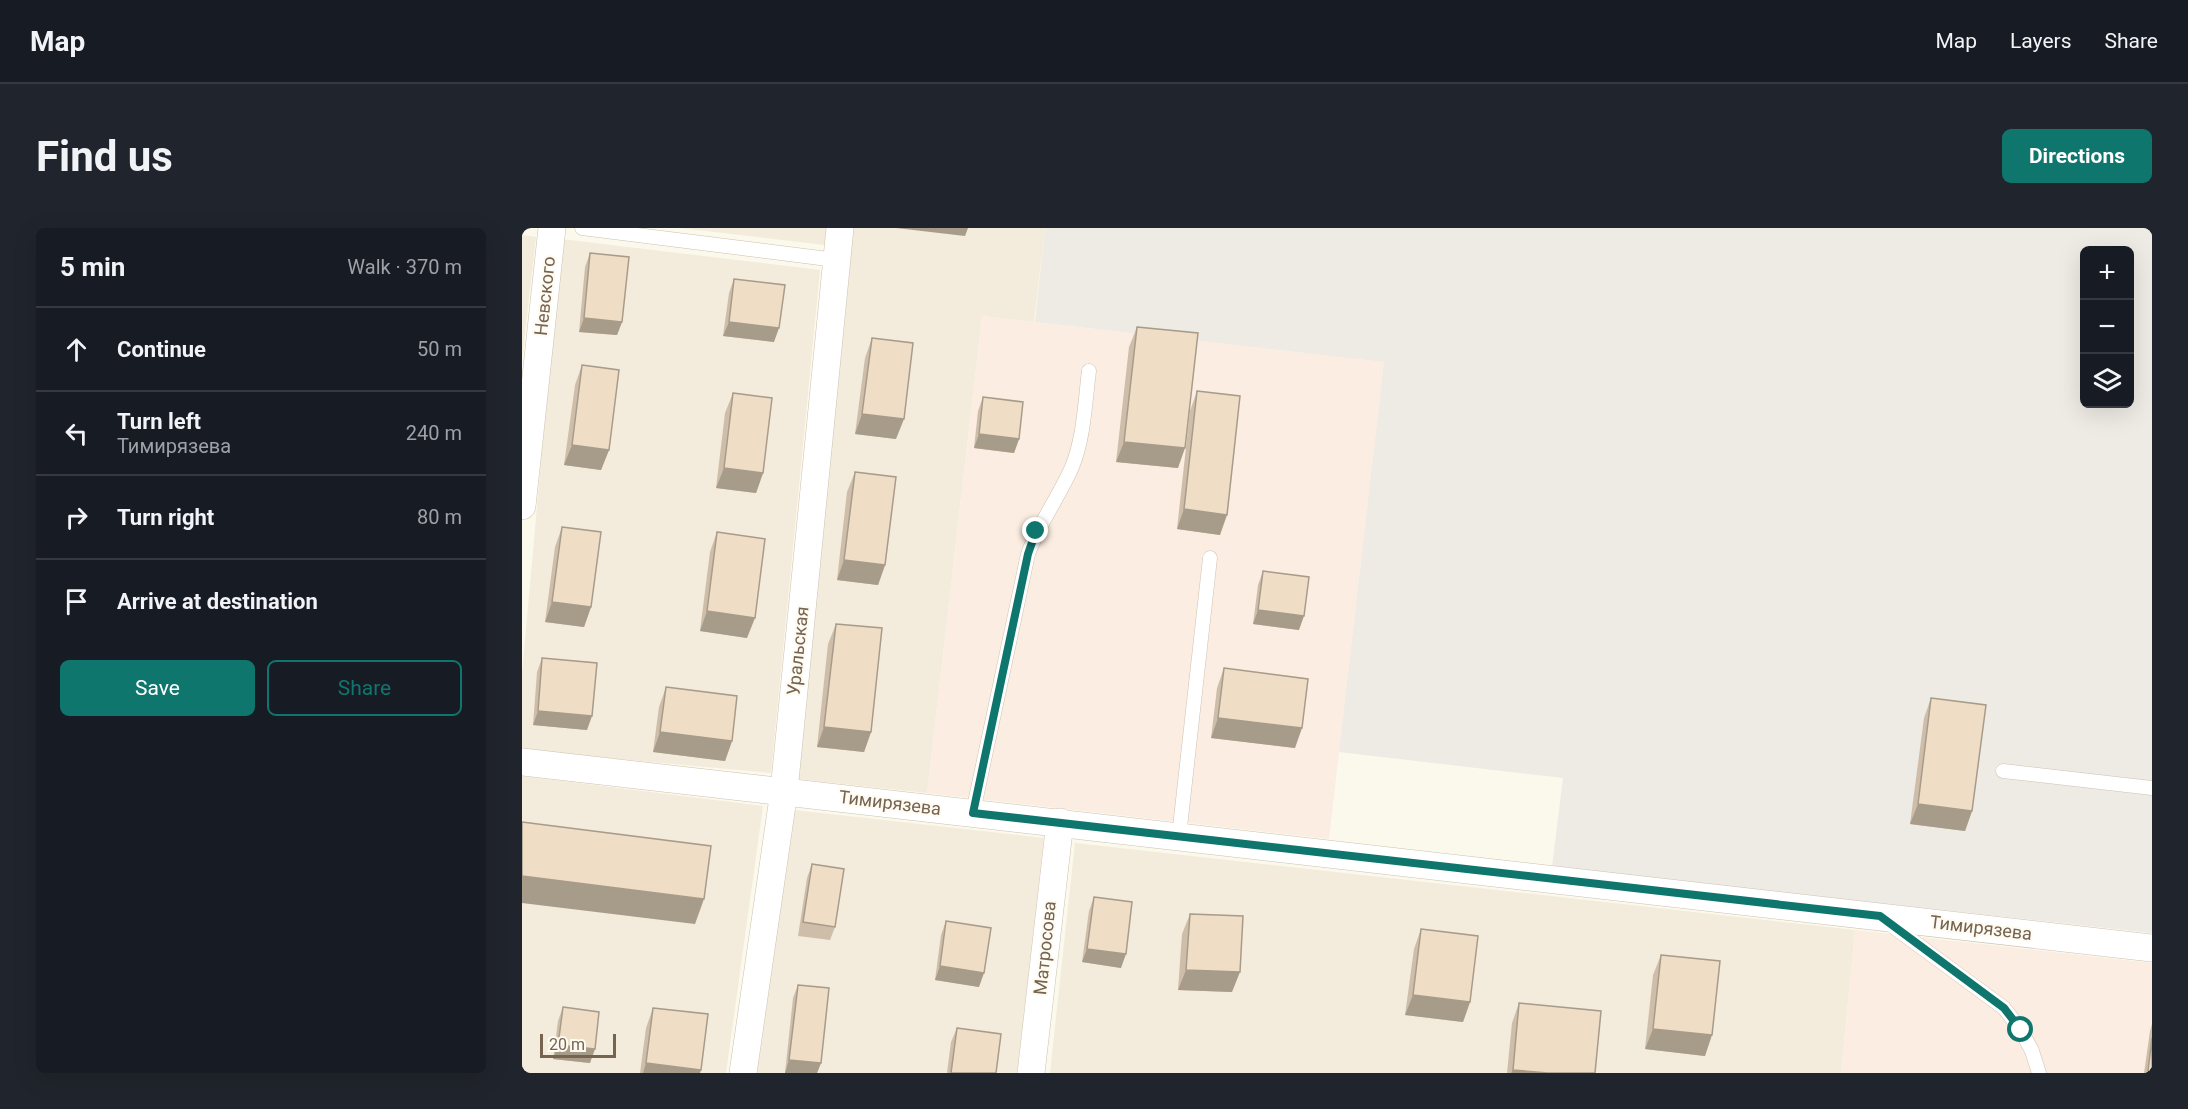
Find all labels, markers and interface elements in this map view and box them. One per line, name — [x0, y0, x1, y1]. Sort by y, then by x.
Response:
text: Map — [30, 25, 85, 58]
text: Map — [1935, 29, 1977, 53]
text: Layers — [2010, 29, 2071, 53]
text: Share — [2104, 29, 2158, 53]
button: Directions — [2002, 129, 2152, 183]
text: Find us — [36, 132, 173, 181]
map controls — [2080, 246, 2134, 408]
button: + — [2080, 246, 2134, 300]
text: 5 min — [60, 252, 125, 282]
text: Walk · 370 m — [347, 255, 462, 279]
street label: Невского — [530, 255, 559, 337]
button: − — [2080, 300, 2134, 354]
icon: ahead — [60, 333, 93, 366]
text: Continue — [117, 337, 206, 362]
text: 50 m — [417, 337, 462, 361]
button: layers — [2080, 354, 2134, 408]
text: Turn left — [117, 409, 201, 434]
icon: left — [60, 417, 93, 450]
text: 240 m — [406, 421, 462, 445]
text: Тимирязева — [117, 434, 231, 458]
icon: right — [60, 501, 93, 534]
text: Turn right — [117, 505, 214, 530]
text: 80 m — [417, 505, 462, 529]
route end — [1022, 517, 1048, 543]
icon: arrive — [60, 585, 93, 618]
text: Arrive at destination — [117, 589, 318, 614]
street label: Уральская — [782, 605, 813, 696]
button: Save — [60, 660, 255, 716]
button: Share — [267, 660, 462, 716]
street label: Тимирязева — [838, 786, 942, 819]
street label: Матросова — [1029, 900, 1060, 996]
street label: Тимирязева — [1929, 911, 2033, 944]
route start — [2007, 1016, 2033, 1042]
scale bar — [540, 1031, 616, 1058]
text: 20 m — [549, 1035, 585, 1054]

